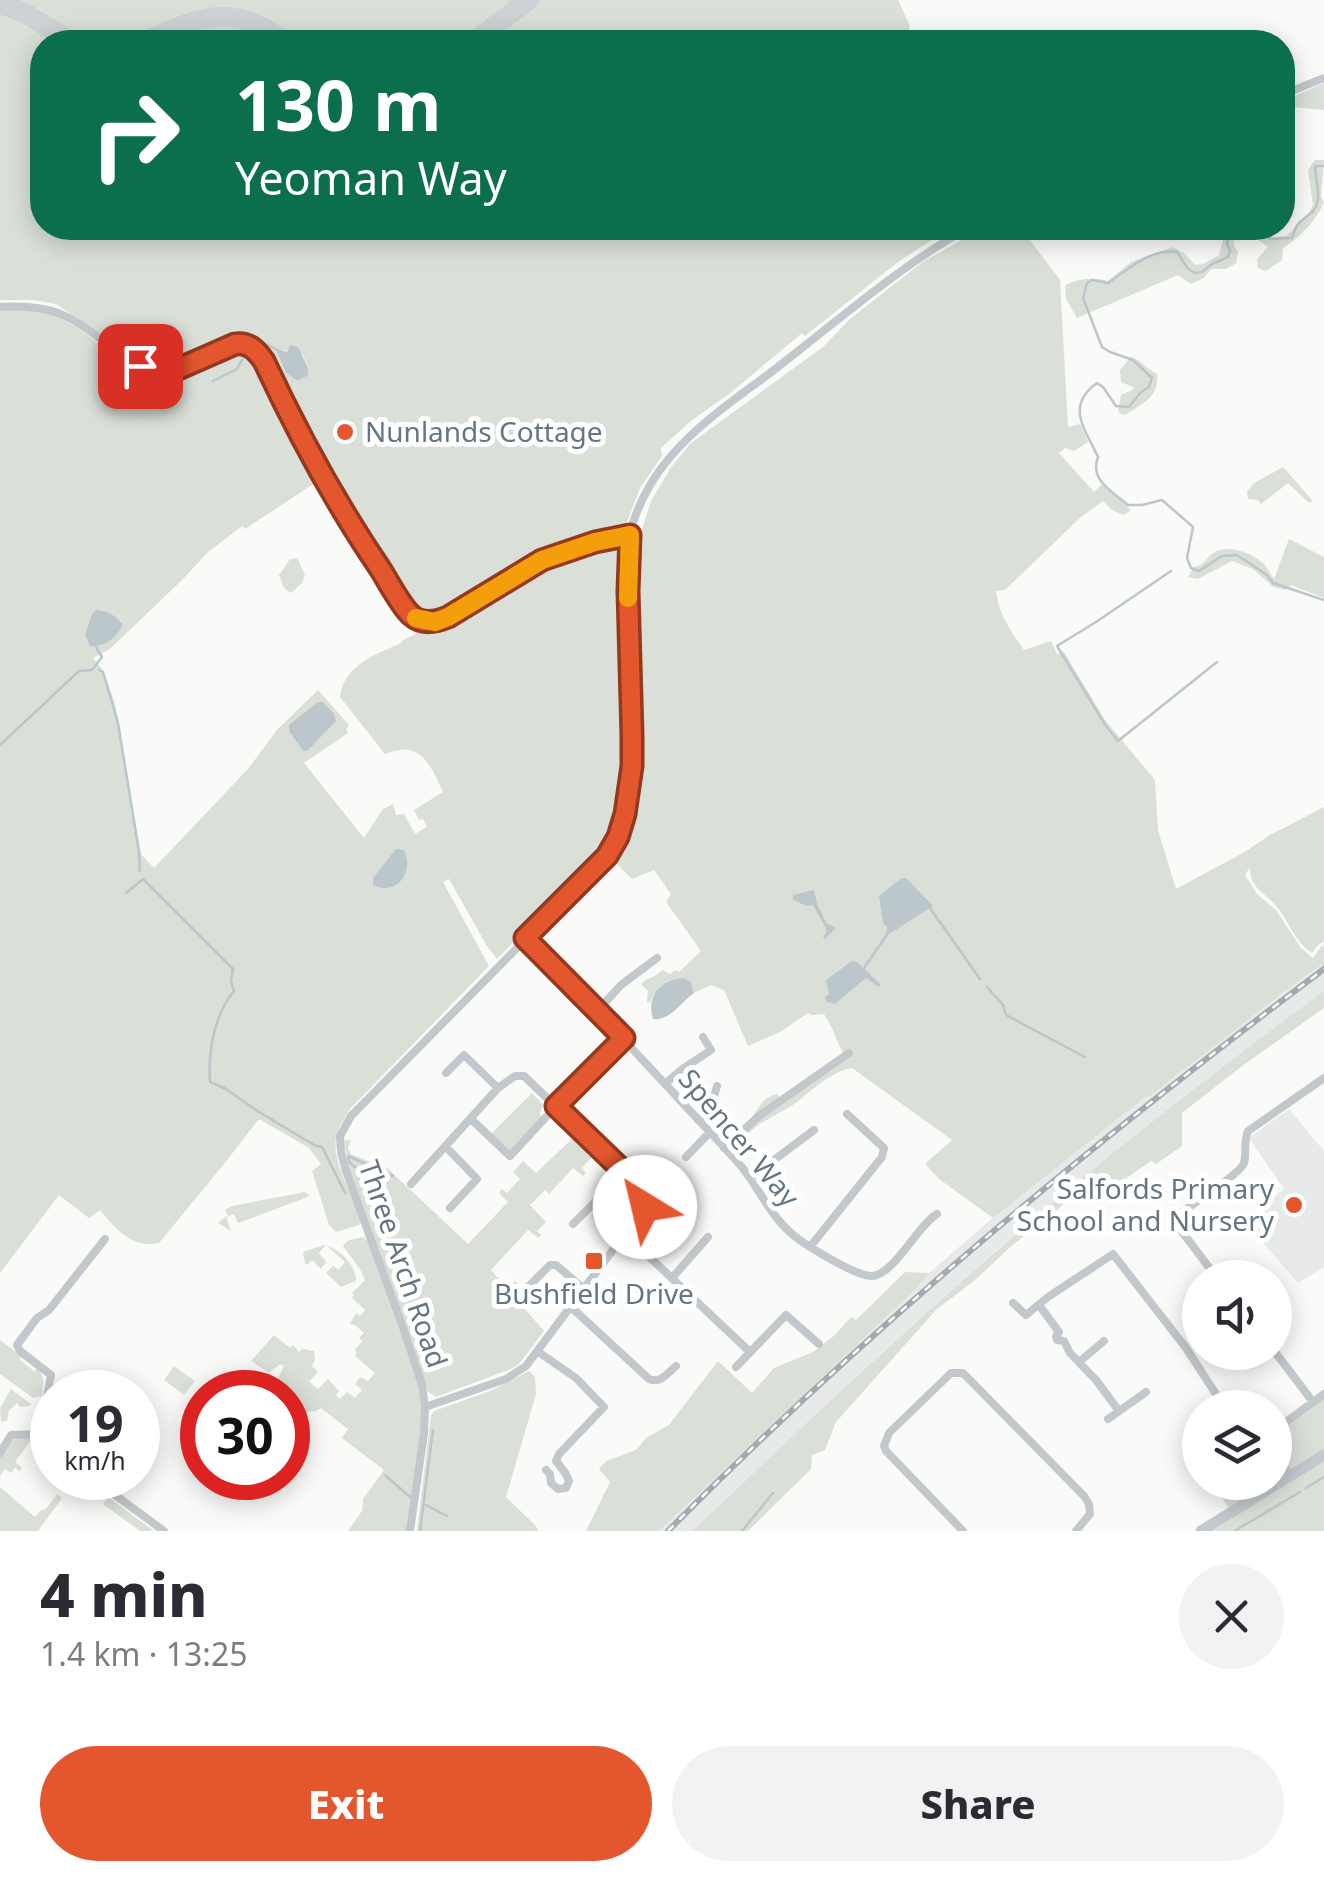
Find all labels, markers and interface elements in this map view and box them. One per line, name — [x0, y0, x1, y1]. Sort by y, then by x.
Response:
text: 130 m — [235, 56, 442, 152]
icon: right — [70, 70, 200, 200]
text: Yeoman Way — [235, 147, 507, 208]
pin — [98, 324, 183, 409]
icon: arrive — [113, 339, 168, 394]
place label: Nunlands Cottage — [365, 412, 603, 450]
marker: Nunlands Cottage — [334, 421, 356, 443]
street label: Spencer Way — [671, 1060, 809, 1215]
street label: Three Arch Road — [351, 1155, 457, 1372]
position arrow — [593, 1155, 697, 1259]
place label: Salfords Primary School and Nursery — [1017, 1169, 1275, 1239]
marker: Salfords Primary School and Nursery — [1283, 1194, 1305, 1216]
marker: Bushfield Drive — [583, 1250, 605, 1272]
map controls — [1182, 1260, 1292, 1500]
button: sound — [1182, 1260, 1292, 1370]
place label: Bushfield Drive — [494, 1274, 694, 1312]
speed limit sign: 30 — [180, 1370, 310, 1500]
text: 19 — [66, 1389, 124, 1457]
button: layers — [1182, 1390, 1292, 1500]
text: km/h — [64, 1443, 126, 1477]
text: 4 min — [40, 1553, 208, 1635]
button: close — [1179, 1564, 1284, 1669]
text: 1.4 km · 13:25 — [40, 1632, 248, 1675]
button: Exit — [40, 1746, 652, 1861]
button: Share — [672, 1746, 1284, 1861]

